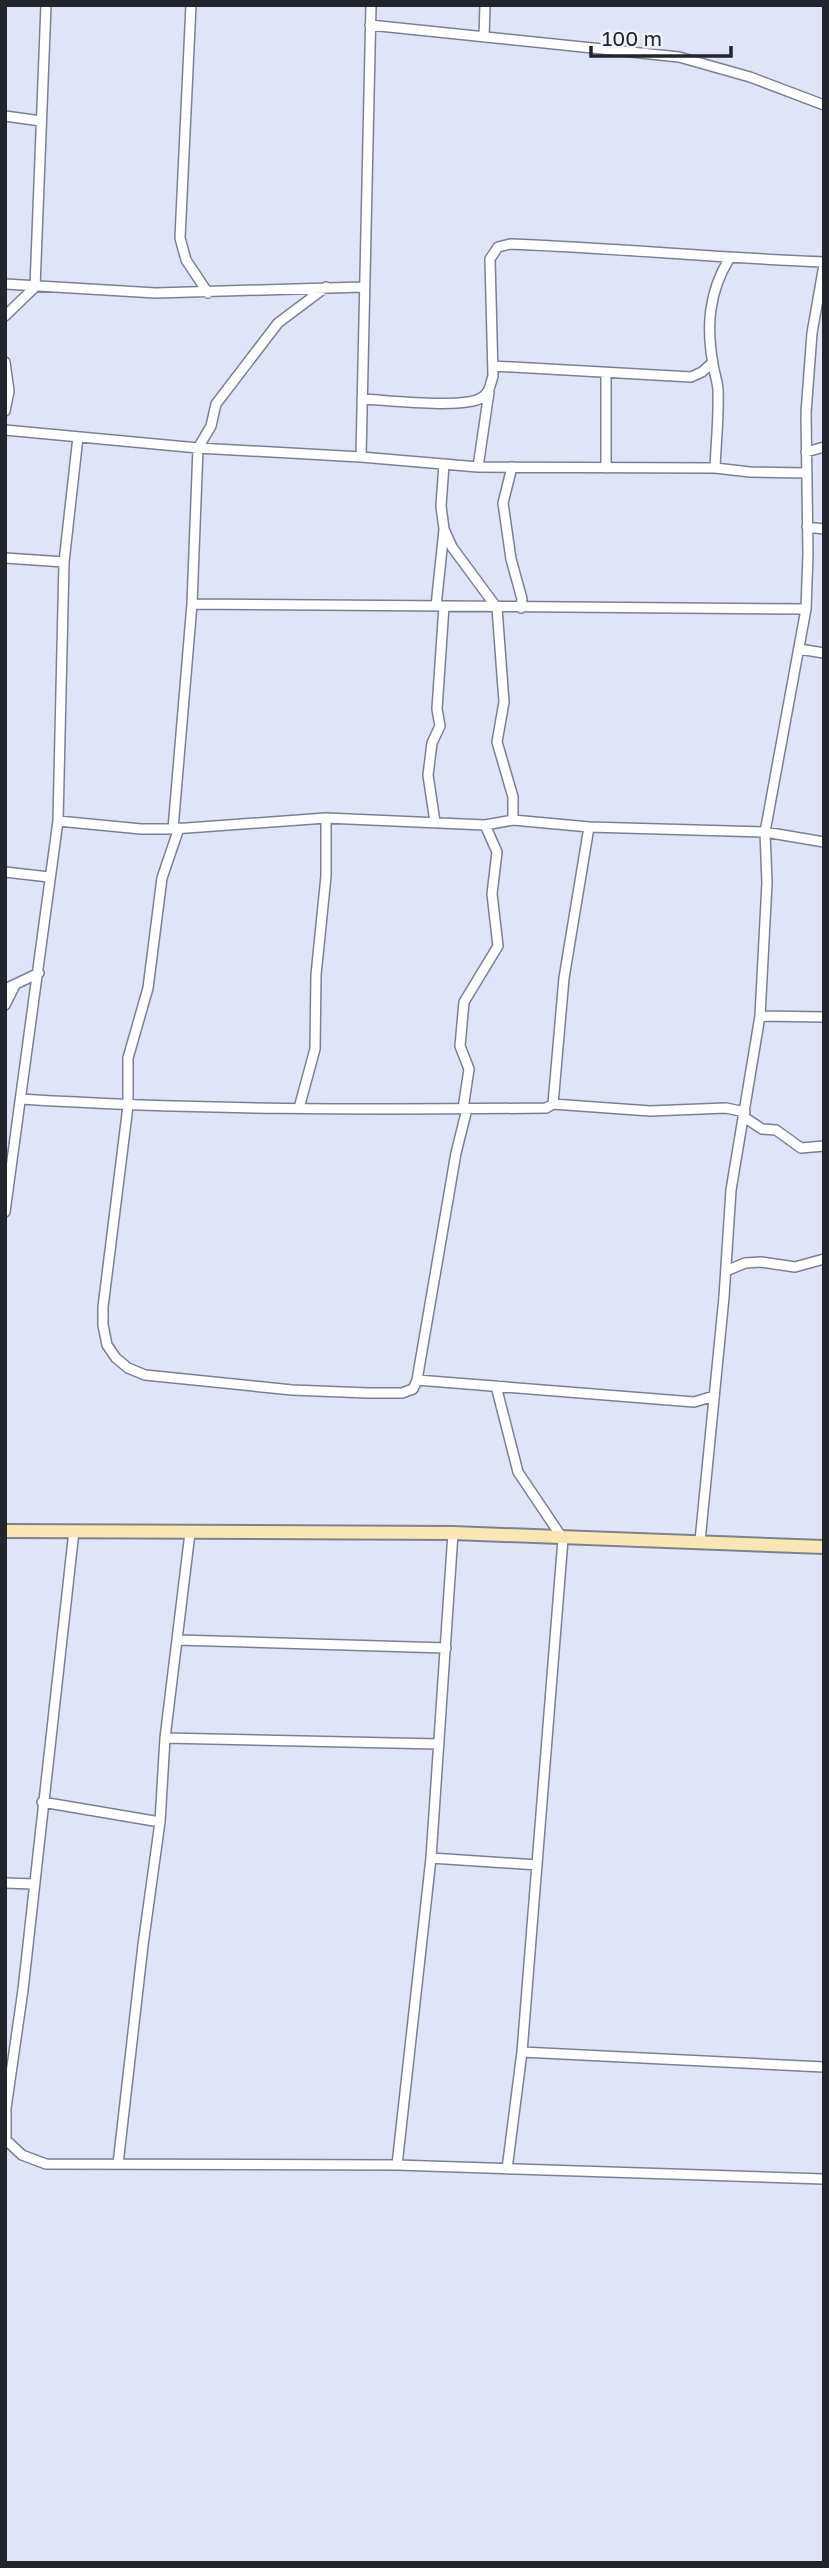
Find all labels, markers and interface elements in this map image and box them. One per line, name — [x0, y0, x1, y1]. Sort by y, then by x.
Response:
scale bar — [591, 14, 731, 58]
text: 100 m — [602, 25, 662, 51]

